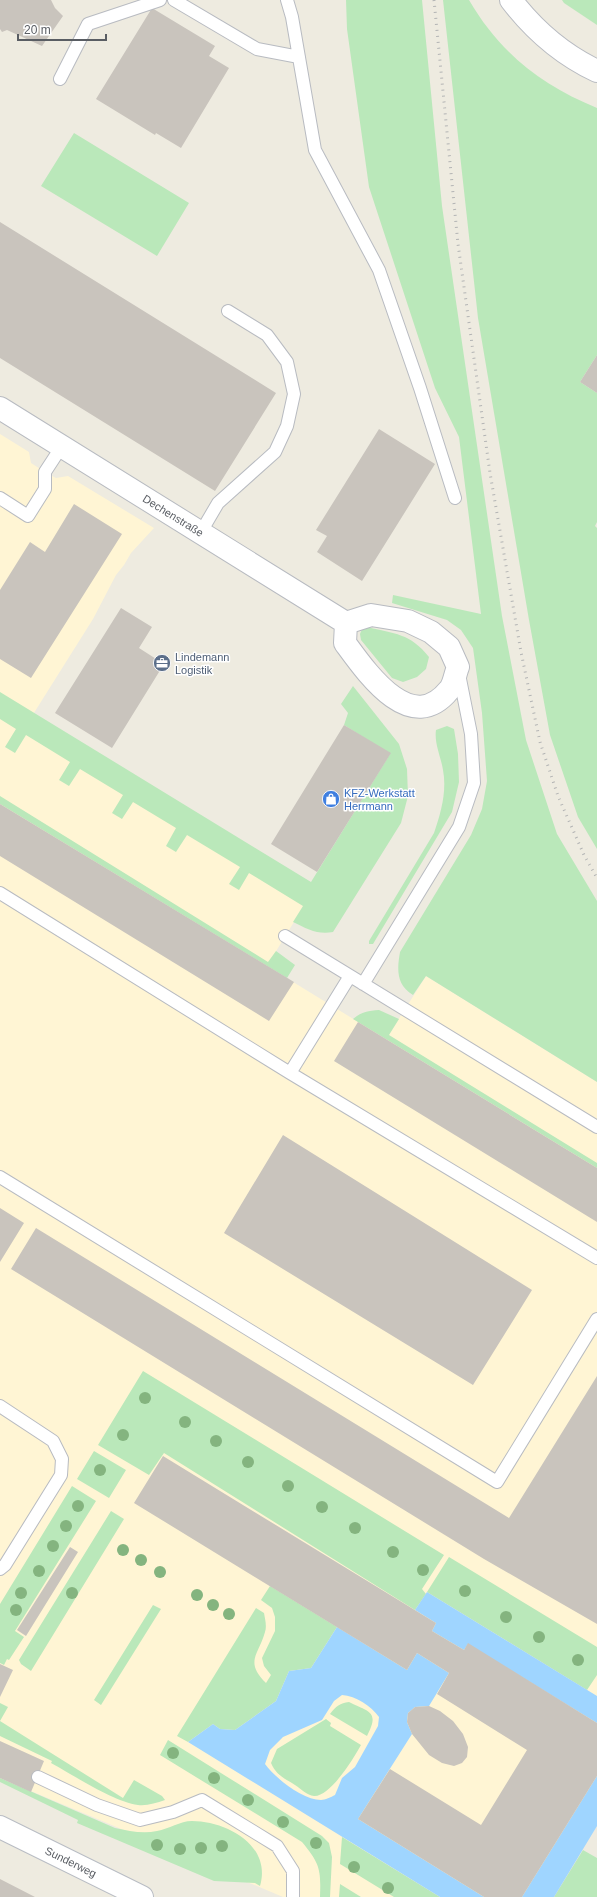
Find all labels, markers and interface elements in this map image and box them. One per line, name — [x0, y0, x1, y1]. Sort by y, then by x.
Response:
scale bar — [18, 16, 106, 42]
text: 20 m — [24, 23, 51, 37]
street label: Dechenstraße — [141, 492, 206, 539]
place label: Lindemann Logistik — [175, 651, 229, 676]
office icon: Lindemann Logistik — [152, 653, 172, 673]
place label: KFZ-Werkstatt Herrmann — [344, 787, 415, 812]
shop icon: KFZ-Werkstatt Herrmann — [321, 789, 341, 809]
street label: Sunderweg — [43, 1844, 98, 1880]

